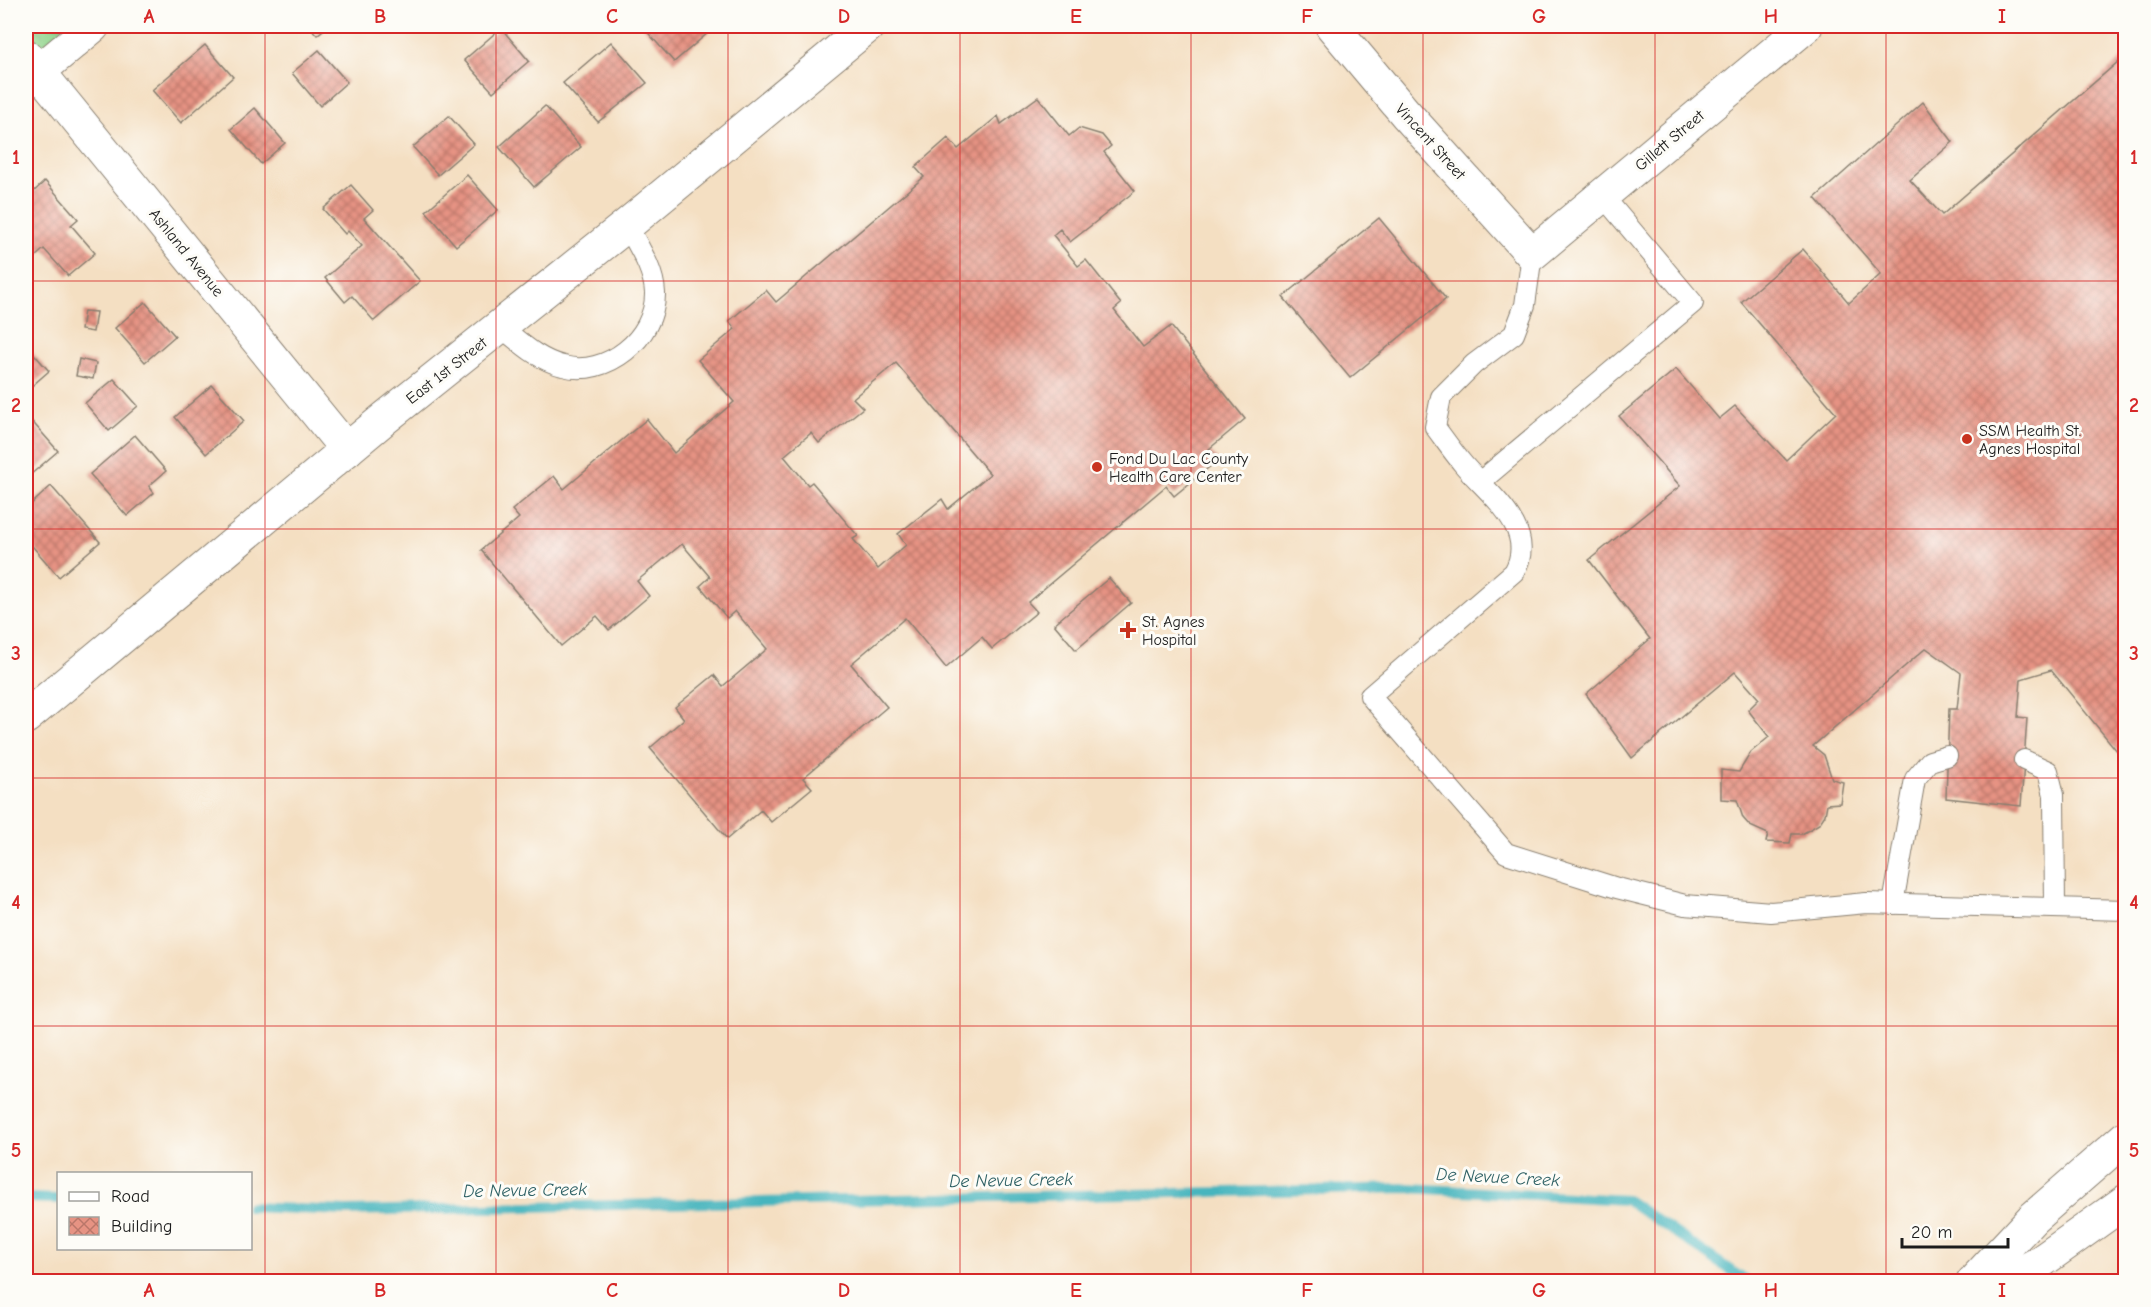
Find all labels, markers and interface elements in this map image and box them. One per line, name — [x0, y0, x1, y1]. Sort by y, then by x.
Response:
text: A — [143, 5, 155, 28]
text: B — [374, 5, 386, 28]
text: C — [606, 5, 618, 28]
text: D — [838, 5, 850, 28]
text: E — [1070, 5, 1082, 28]
text: F — [1301, 5, 1313, 28]
text: G — [1532, 5, 1546, 28]
text: H — [1764, 5, 1778, 28]
text: I — [1998, 5, 2006, 28]
street label: Vincent Street — [1392, 100, 1469, 184]
street label: Gillett Street — [1631, 106, 1708, 175]
text: 1 — [12, 146, 20, 169]
text: 1 — [2130, 146, 2138, 169]
street label: Ashland Avenue — [145, 205, 227, 300]
street label: East 1st Street — [403, 333, 491, 408]
text: 2 — [11, 394, 21, 417]
text: 2 — [2129, 394, 2139, 417]
place label: SSM Health St. Agnes Hospital — [1979, 422, 2081, 458]
marker: SSM Health St. Agnes Hospital — [1960, 432, 1974, 446]
place label: Fond Du Lac County Health Care Center — [1109, 450, 1249, 486]
marker: Fond Du Lac County Health Care Center — [1090, 460, 1104, 474]
place label: St. Agnes Hospital — [1142, 613, 1205, 649]
marker: St. Agnes Hospital — [1119, 621, 1137, 639]
text: 3 — [11, 642, 21, 665]
text: 3 — [2129, 642, 2139, 665]
text: 4 — [11, 891, 21, 914]
text: 4 — [2129, 891, 2139, 914]
text: 5 — [11, 1139, 21, 1162]
text: 5 — [2129, 1139, 2139, 1162]
water label: De Nevue Creek — [1436, 1164, 1561, 1191]
water label: De Nevue Creek — [949, 1169, 1073, 1192]
legend — [57, 1172, 252, 1250]
water label: De Nevue Creek — [463, 1179, 587, 1202]
text: Road — [111, 1186, 150, 1207]
scale bar — [1902, 1211, 2008, 1249]
text: Building — [111, 1216, 173, 1237]
text: 20 m — [1911, 1222, 1952, 1243]
text: A — [143, 1279, 155, 1302]
text: B — [374, 1279, 386, 1302]
text: C — [606, 1279, 618, 1302]
text: D — [838, 1279, 850, 1302]
text: E — [1070, 1279, 1082, 1302]
text: F — [1301, 1279, 1313, 1302]
text: G — [1532, 1279, 1546, 1302]
text: H — [1764, 1279, 1778, 1302]
text: I — [1998, 1279, 2006, 1302]

